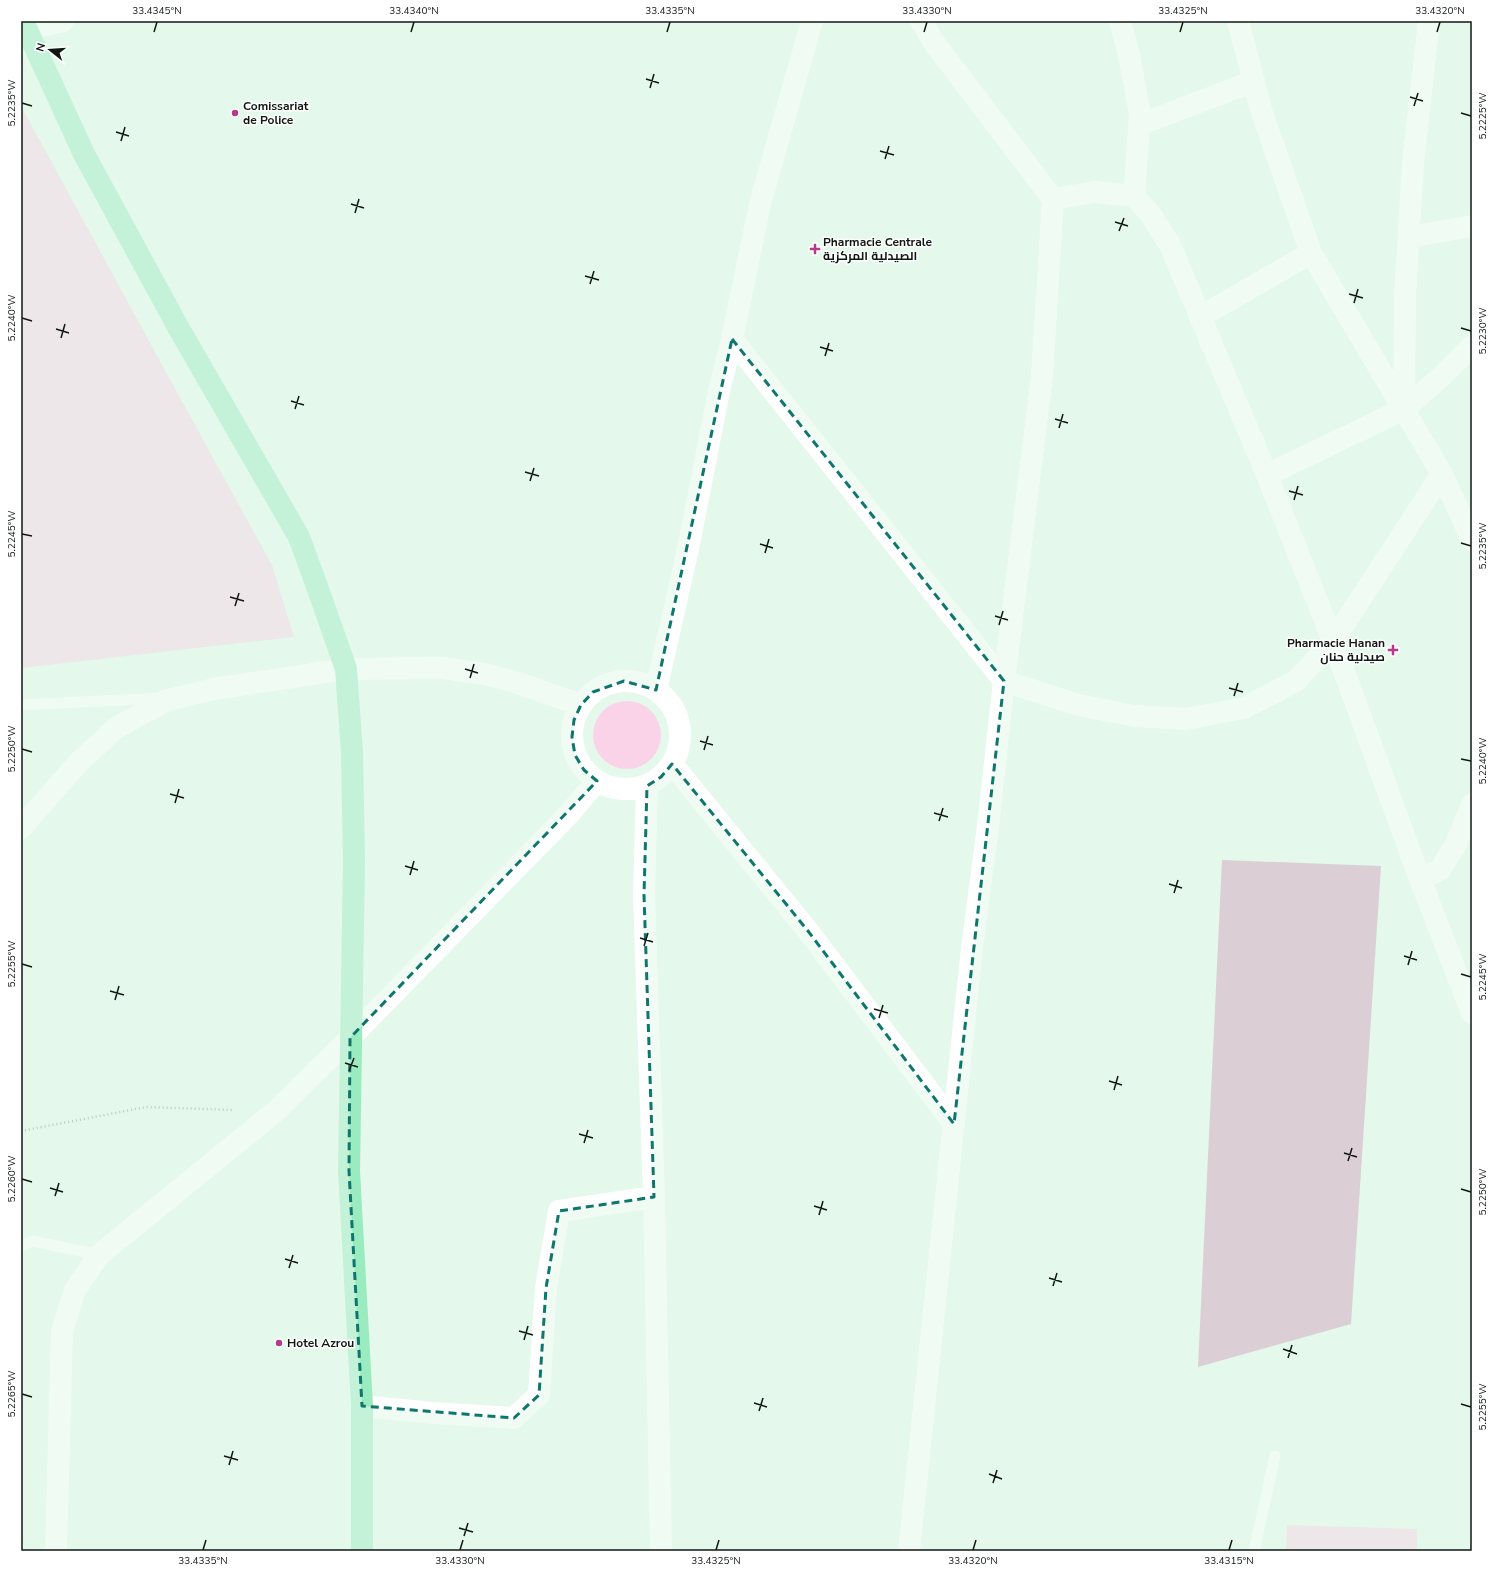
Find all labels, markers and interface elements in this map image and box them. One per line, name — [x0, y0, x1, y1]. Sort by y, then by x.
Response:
text: 33.4345°N — [132, 4, 182, 18]
text: 33.4340°N — [389, 4, 439, 18]
text: 33.4335°N — [645, 4, 695, 18]
text: 33.4330°N — [902, 4, 952, 18]
text: 33.4325°N — [1158, 4, 1208, 18]
text: 33.4320°N — [1415, 4, 1465, 18]
north arrow — [30, 30, 70, 70]
text: N — [33, 41, 49, 53]
text: 5.2235°W — [5, 79, 19, 127]
text: 5.2225°W — [1476, 92, 1490, 140]
place label: Comissariat de Police — [243, 98, 309, 128]
marker: Comissariat de Police — [230, 108, 240, 118]
place label: Pharmacie Centrale الصيدلية المركزية — [823, 234, 933, 264]
marker: Pharmacie Centrale الصيدلية المركزية — [810, 244, 820, 254]
text: 5.2240°W — [5, 294, 19, 342]
text: 5.2230°W — [1476, 307, 1490, 355]
text: 5.2245°W — [5, 510, 19, 558]
text: 5.2235°W — [1476, 522, 1490, 570]
place label: Pharmacie Hanan صيدلية حنان — [1287, 635, 1385, 665]
marker: Pharmacie Hanan صيدلية حنان — [1388, 645, 1398, 655]
text: 5.2250°W — [5, 725, 19, 773]
text: 5.2240°W — [1476, 737, 1490, 785]
text: 5.2255°W — [5, 940, 19, 988]
text: 5.2245°W — [1476, 953, 1490, 1001]
text: 5.2260°W — [5, 1155, 19, 1203]
text: 5.2250°W — [1476, 1168, 1490, 1216]
place label: Hotel Azrou — [287, 1335, 354, 1351]
marker: Hotel Azrou — [274, 1338, 284, 1348]
text: 5.2265°W — [5, 1370, 19, 1418]
text: 5.2255°W — [1476, 1383, 1490, 1431]
text: 33.4335°N — [178, 1554, 228, 1568]
text: 33.4330°N — [435, 1554, 485, 1568]
text: 33.4325°N — [691, 1554, 741, 1568]
text: 33.4320°N — [948, 1554, 998, 1568]
text: 33.4315°N — [1204, 1554, 1254, 1568]

